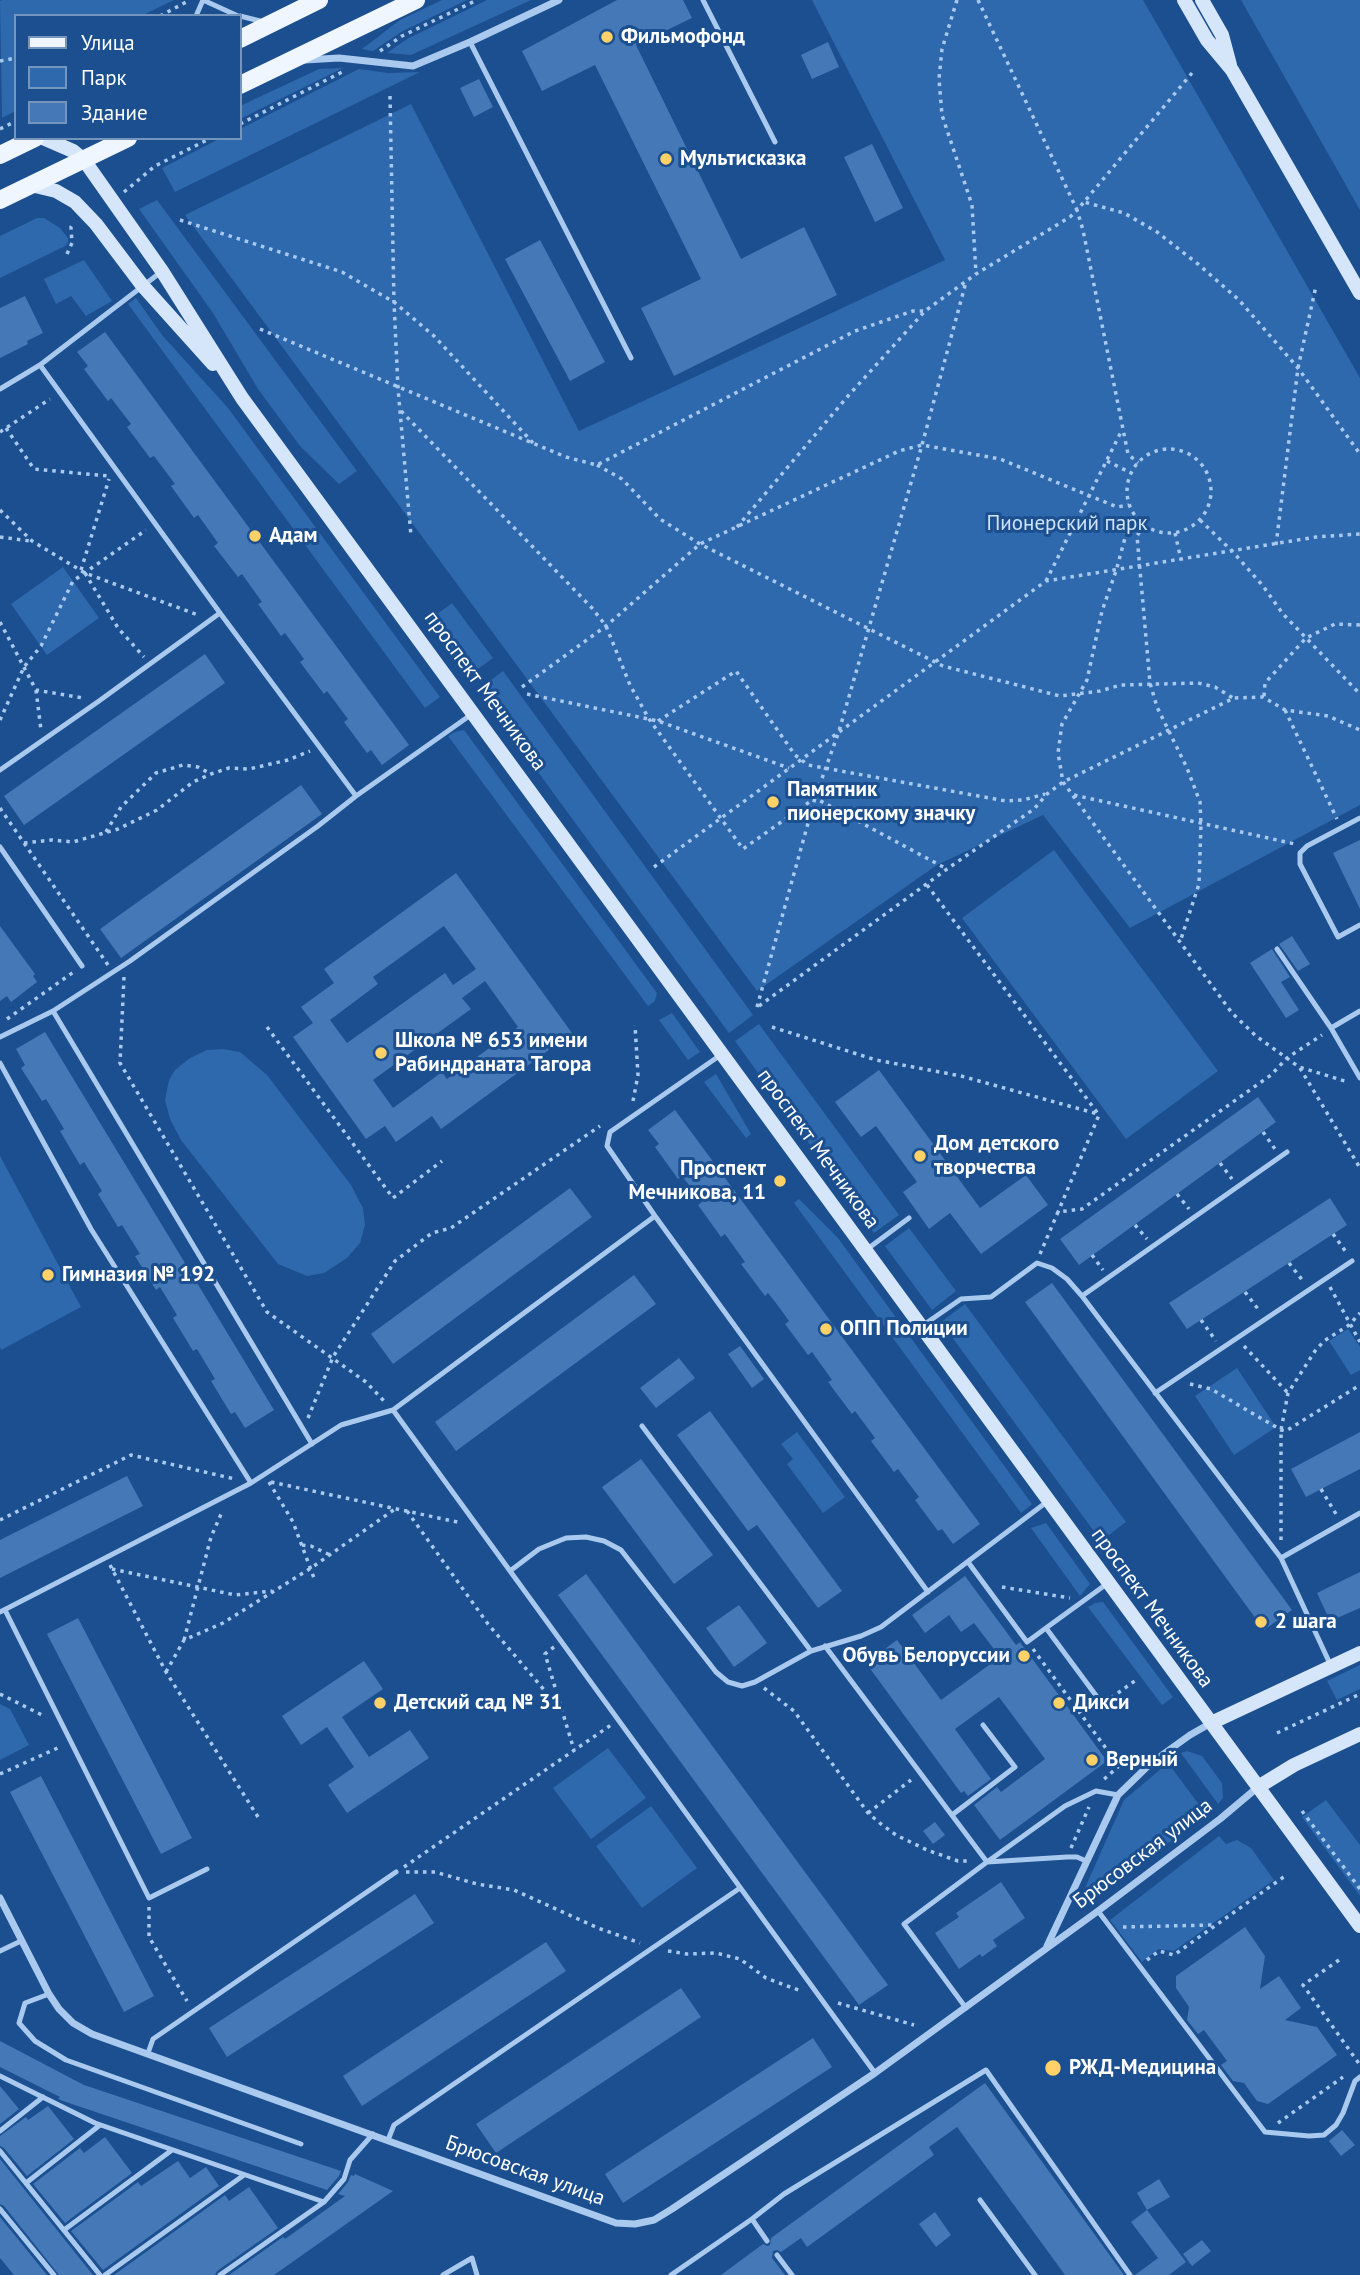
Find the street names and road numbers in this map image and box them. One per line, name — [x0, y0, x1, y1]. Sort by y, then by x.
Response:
street label: проспект Мечникова — [419, 606, 551, 776]
street label: проспект Мечникова — [752, 1064, 884, 1234]
street label: проспект Мечникова — [1086, 1523, 1218, 1693]
street label: Брюсовская улица — [1068, 1793, 1218, 1915]
street label: Брюсовская улица — [442, 2130, 608, 2212]

